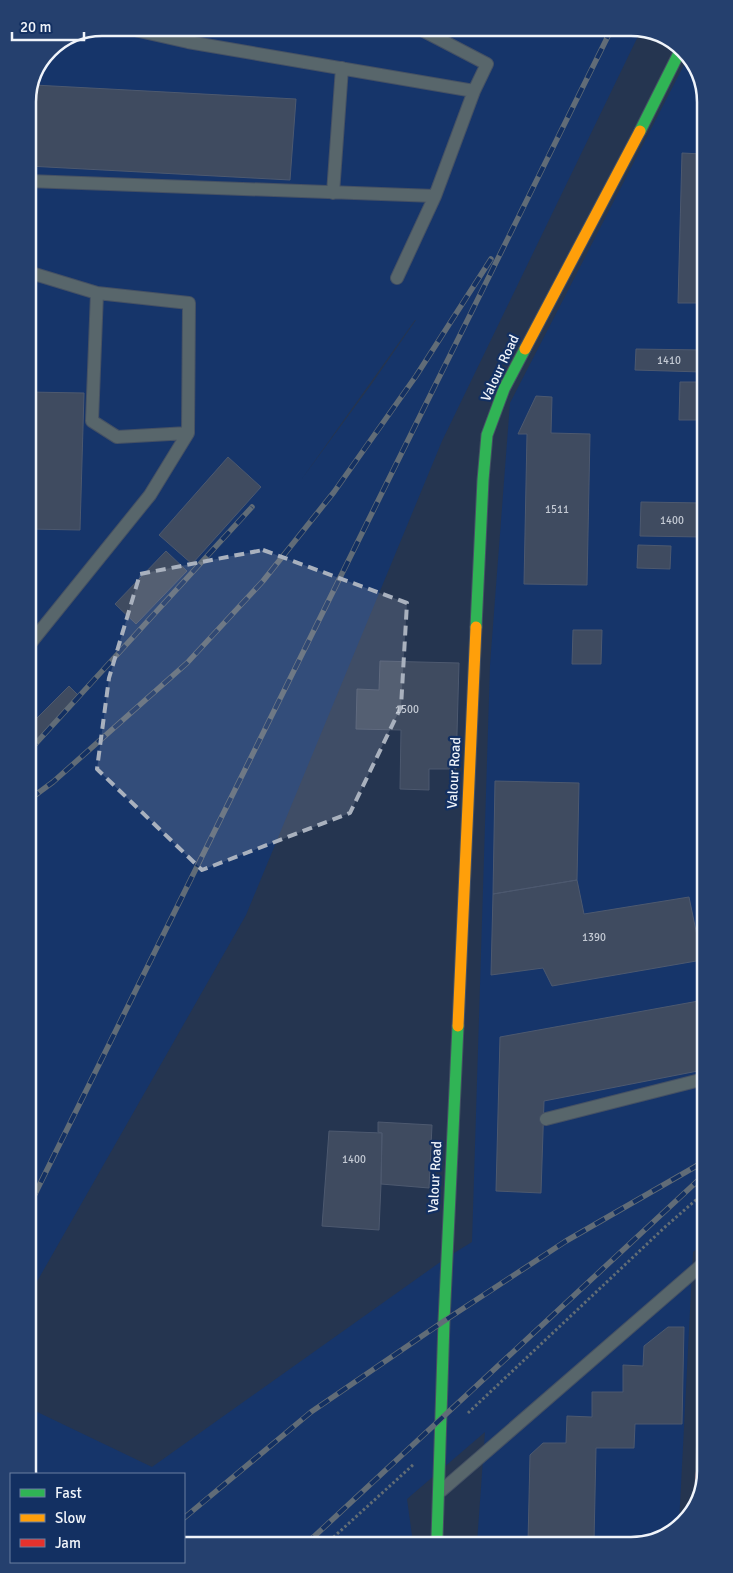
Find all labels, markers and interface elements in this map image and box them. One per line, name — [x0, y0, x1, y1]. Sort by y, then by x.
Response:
scale bar — [12, 10, 85, 42]
text: 20 m — [20, 18, 51, 36]
street label: Valour Road — [477, 332, 523, 404]
house number: 1410 — [657, 354, 681, 367]
house number: 1511 — [545, 503, 569, 516]
house number: 1400 — [660, 514, 684, 527]
house number: 1500 — [395, 703, 419, 716]
street label: Valour Road — [444, 737, 464, 809]
house number: 1390 — [582, 931, 606, 944]
street label: Valour Road — [425, 1141, 445, 1213]
house number: 1400 — [342, 1153, 366, 1166]
legend — [10, 1473, 185, 1563]
text: Fast — [55, 1484, 82, 1502]
text: Slow — [55, 1509, 86, 1527]
text: Jam — [55, 1534, 81, 1552]

